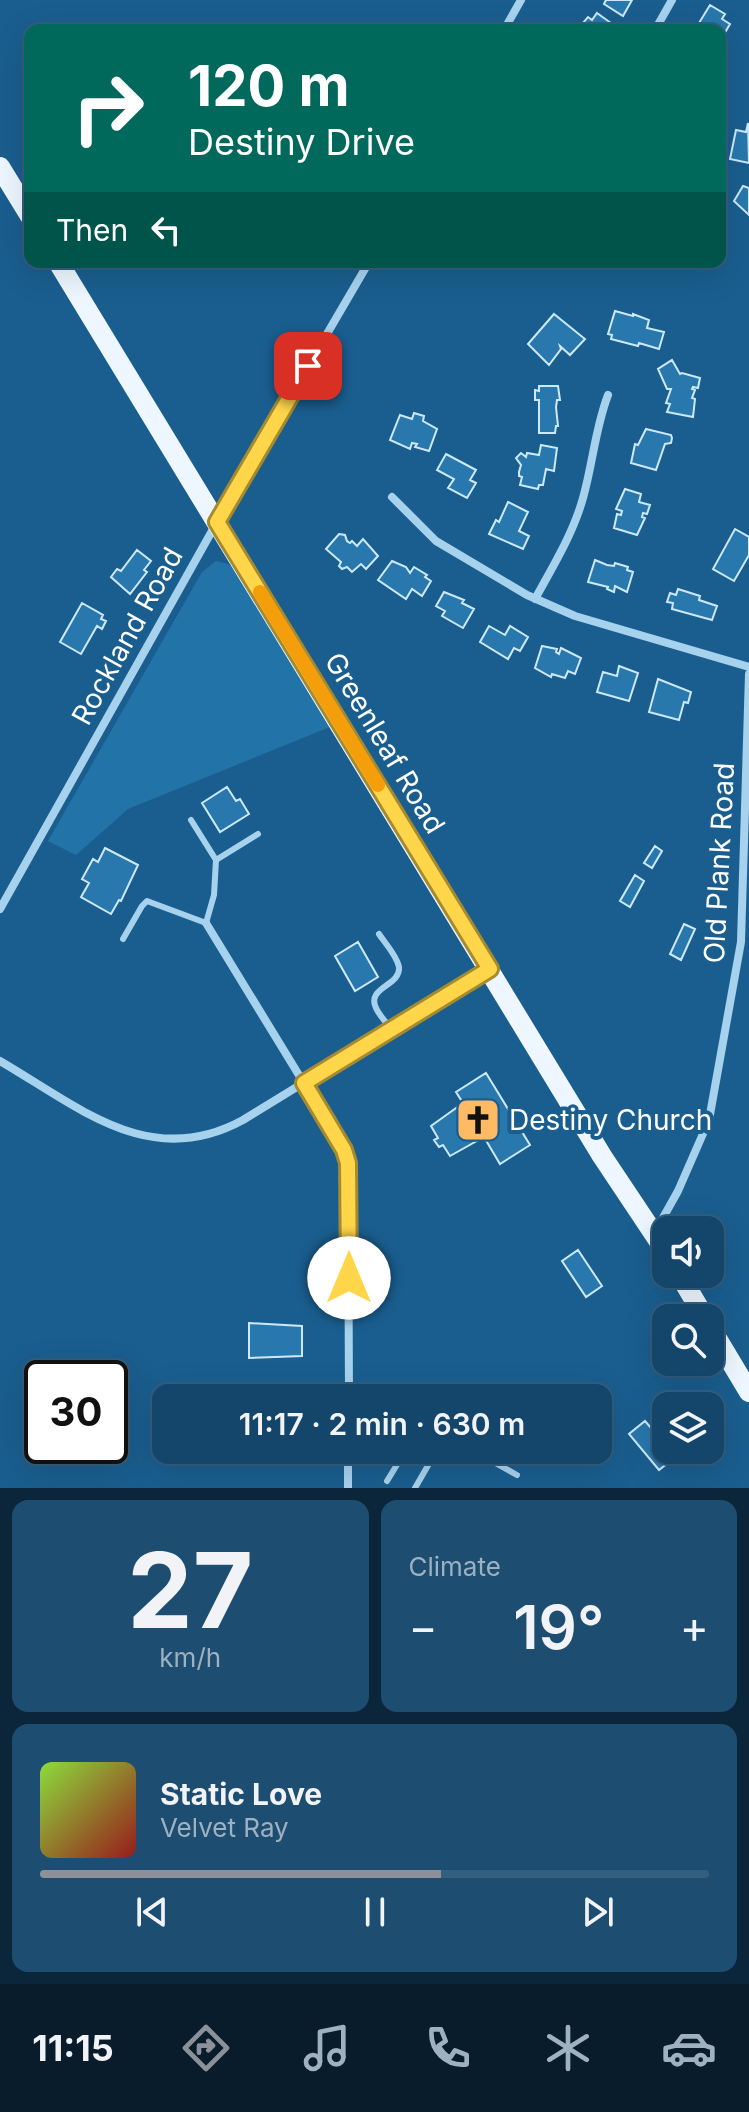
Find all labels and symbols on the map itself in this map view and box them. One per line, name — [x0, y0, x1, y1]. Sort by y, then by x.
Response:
pin — [274, 332, 342, 400]
street label: Rockland Road — [64, 541, 190, 731]
street label: Greenleaf Road — [318, 646, 452, 840]
street label: Old Plank Road — [697, 762, 741, 964]
church icon: Destiny Church — [454, 1096, 502, 1144]
place label: Destiny Church — [509, 1103, 712, 1137]
position arrow — [307, 1236, 391, 1320]
speed limit sign: 30 — [24, 1360, 128, 1464]

